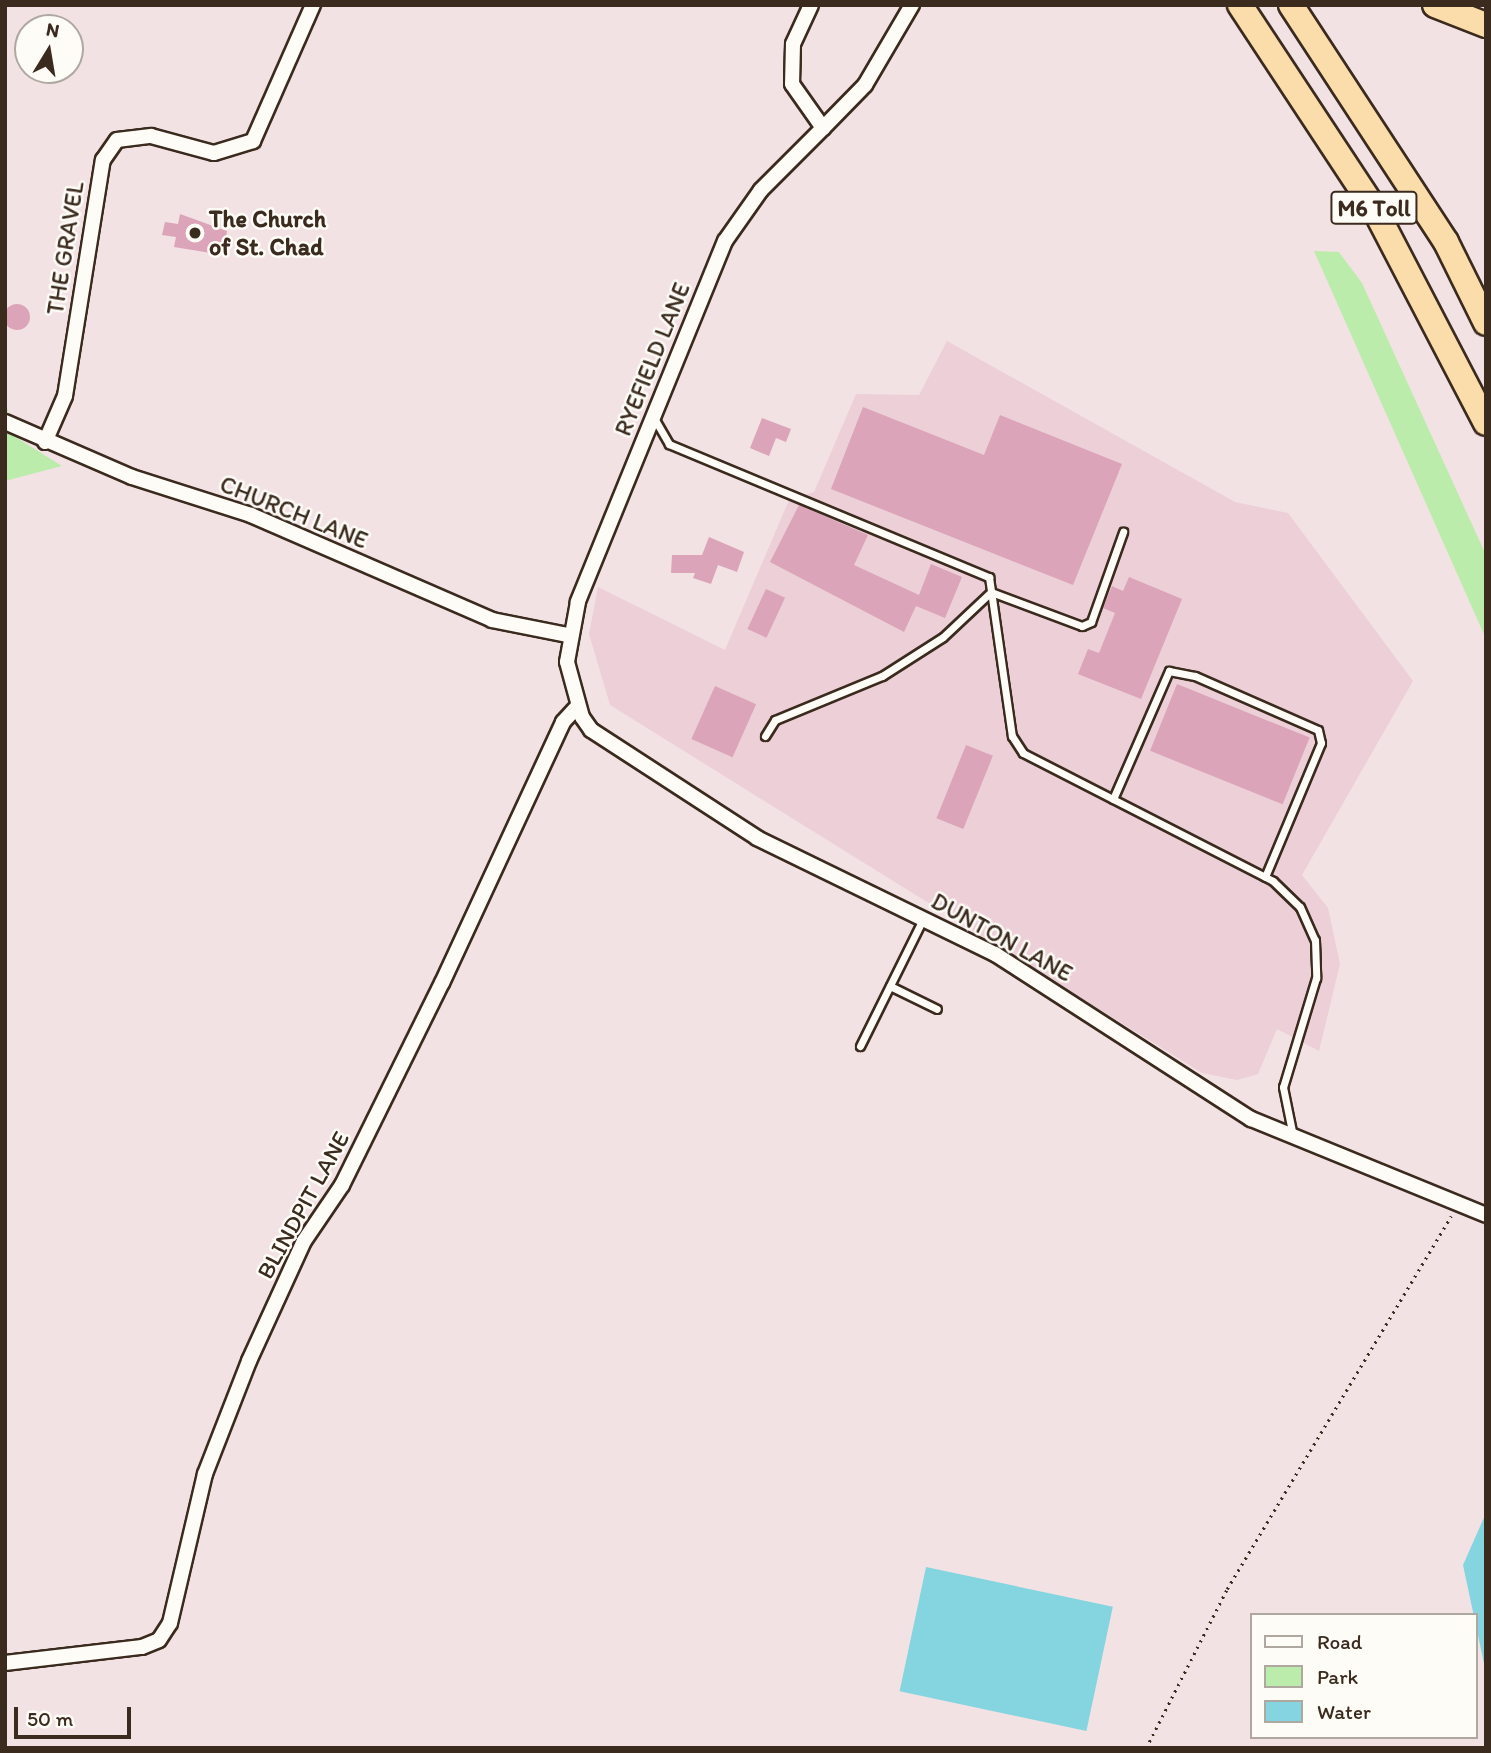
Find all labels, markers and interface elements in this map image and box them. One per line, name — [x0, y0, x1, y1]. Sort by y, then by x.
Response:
north arrow — [14, 14, 84, 84]
text: N — [44, 17, 61, 42]
street label: THE GRAVEL — [40, 179, 90, 317]
road number: M6 Toll — [1330, 188, 1418, 228]
place label: The Church of St. Chad — [209, 205, 327, 261]
marker: The Church of St. Chad — [187, 225, 203, 241]
street label: RYEFIELD LANE — [608, 278, 696, 440]
street label: CHURCH LANE — [216, 469, 372, 555]
street label: DUNTON LANE — [926, 886, 1078, 988]
street label: BLINDPIT LANE — [251, 1126, 355, 1284]
legend — [1250, 1613, 1477, 1739]
text: Road — [1317, 1629, 1362, 1654]
text: Park — [1317, 1664, 1358, 1689]
scale bar — [18, 1694, 135, 1738]
text: Water — [1317, 1699, 1371, 1724]
text: 50 m — [27, 1706, 73, 1731]

